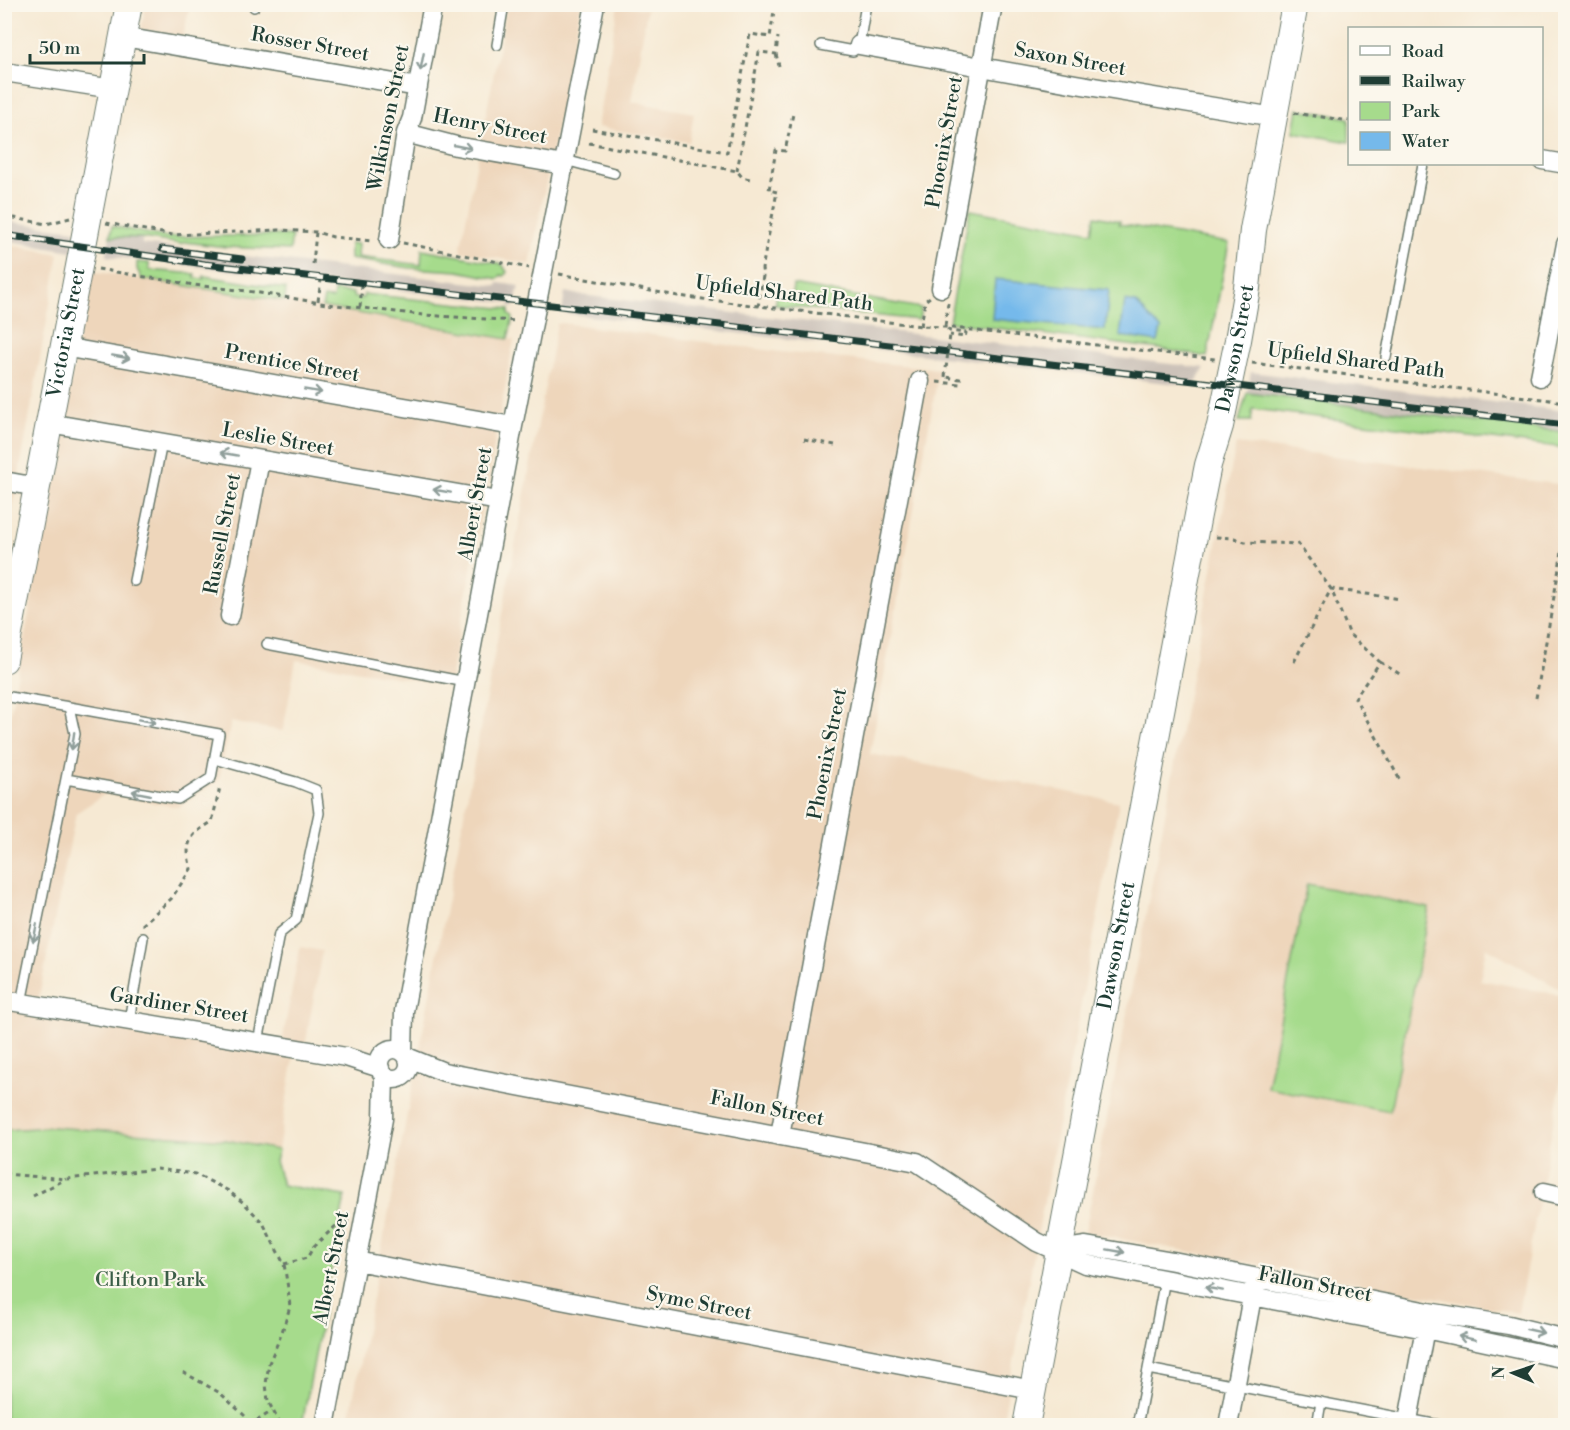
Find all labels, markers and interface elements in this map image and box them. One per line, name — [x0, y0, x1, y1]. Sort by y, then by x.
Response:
street label: Rosser Street — [249, 22, 371, 68]
scale bar — [30, 27, 144, 65]
legend — [1348, 27, 1543, 165]
text: 50 m — [39, 37, 81, 60]
street label: Saxon Street — [1012, 38, 1128, 82]
text: Road — [1402, 40, 1445, 63]
street label: Wilkinson Street — [362, 42, 416, 195]
one-way arrow — [416, 52, 427, 71]
text: Railway — [1402, 70, 1466, 93]
street label: Phoenix Street — [921, 74, 969, 210]
text: Park — [1402, 100, 1441, 123]
street label: Henry Street — [431, 104, 549, 150]
text: Water — [1401, 130, 1450, 153]
one-way arrow — [453, 142, 473, 153]
street label: Victoria Street — [41, 266, 91, 401]
street label: Upfield Shared Path — [694, 271, 874, 317]
street label: Dawson Street — [1211, 282, 1260, 415]
street label: Upfield Shared Path — [1266, 338, 1446, 384]
street label: Prentice Street — [223, 340, 361, 388]
one-way arrow — [111, 352, 130, 363]
one-way arrow — [303, 386, 323, 397]
street label: Leslie Street — [220, 418, 336, 462]
street label: Albert Street — [453, 445, 498, 564]
one-way arrow — [220, 449, 239, 460]
street label: Russell Street — [199, 471, 247, 597]
one-way arrow — [432, 485, 452, 496]
street label: Phoenix Street — [803, 686, 853, 822]
one-way arrow — [137, 716, 157, 727]
one-way arrow — [67, 731, 78, 751]
one-way arrow — [131, 787, 151, 798]
street label: Dawson Street — [1092, 879, 1141, 1012]
one-way arrow — [29, 922, 40, 942]
street label: Gardiner Street — [108, 983, 250, 1029]
street label: Fallon Street — [708, 1086, 826, 1132]
street label: Albert Street — [308, 1209, 355, 1328]
one-way arrow — [1106, 1246, 1126, 1257]
street label: Fallon Street — [1256, 1262, 1374, 1308]
park label: Clifton Park — [95, 1268, 207, 1293]
street label: Syme Street — [644, 1282, 754, 1326]
one-way arrow — [1205, 1283, 1224, 1294]
one-way arrow — [1525, 1326, 1544, 1338]
one-way arrow — [1458, 1332, 1478, 1343]
north arrow — [1483, 1343, 1543, 1403]
text: N — [1489, 1365, 1509, 1379]

